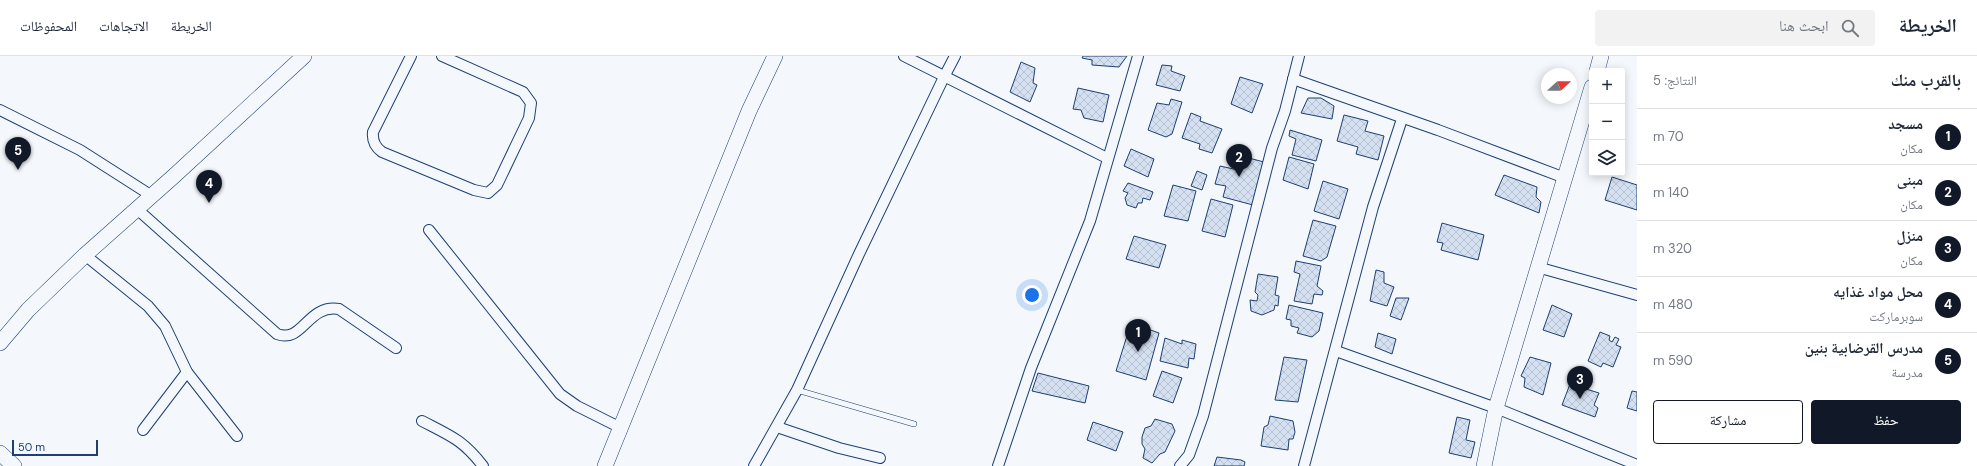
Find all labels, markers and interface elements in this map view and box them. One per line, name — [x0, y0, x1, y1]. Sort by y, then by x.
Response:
search box — [1595, 10, 1875, 46]
text: الخريطة — [1899, 13, 1957, 38]
text: ابحث هنا — [1779, 16, 1829, 36]
text: المحفوظات — [20, 17, 77, 35]
text: الاتجاهات — [99, 17, 149, 35]
text: الخريطة — [171, 17, 212, 35]
icon: search — [1839, 17, 1861, 39]
north arrow — [1541, 68, 1577, 104]
map controls — [1589, 68, 1625, 176]
button: + — [1589, 68, 1625, 104]
text: بالقرب منك — [1891, 69, 1961, 91]
text: النتائج: 5 — [1653, 72, 1697, 89]
button: − — [1589, 104, 1625, 140]
text: مسجد — [1888, 114, 1923, 134]
text: 70 m — [1653, 128, 1684, 145]
text: 1 — [1946, 128, 1950, 145]
pin: 5 — [5, 137, 31, 170]
button: layers — [1589, 140, 1625, 176]
text: مكان — [1900, 140, 1923, 157]
pin: 2 — [1226, 144, 1252, 177]
pin: 4 — [196, 170, 222, 203]
text: مبنى — [1897, 170, 1923, 190]
text: 140 m — [1653, 184, 1689, 201]
text: 2 — [1944, 184, 1952, 201]
text: مكان — [1900, 196, 1923, 213]
text: منزل — [1896, 226, 1923, 246]
text: 320 m — [1653, 240, 1692, 257]
text: 3 — [1944, 240, 1952, 257]
text: مكان — [1900, 252, 1923, 269]
text: محل مواد غذايه — [1833, 282, 1923, 302]
your location — [1022, 285, 1042, 305]
text: 480 m — [1653, 296, 1693, 313]
text: 4 — [1944, 296, 1952, 313]
text: سوبرماركت — [1869, 308, 1923, 325]
pin: 1 — [1125, 319, 1151, 352]
text: مدرس القرضابية بنين — [1805, 338, 1923, 358]
text: 590 m — [1653, 352, 1693, 369]
text: 5 — [1944, 352, 1952, 369]
text: مدرسة — [1891, 364, 1923, 381]
pin: 3 — [1567, 366, 1593, 399]
button: مشاركة — [1653, 400, 1803, 444]
button: حفظ — [1811, 400, 1961, 444]
scale bar — [12, 438, 98, 457]
text: 50 m — [18, 440, 45, 454]

